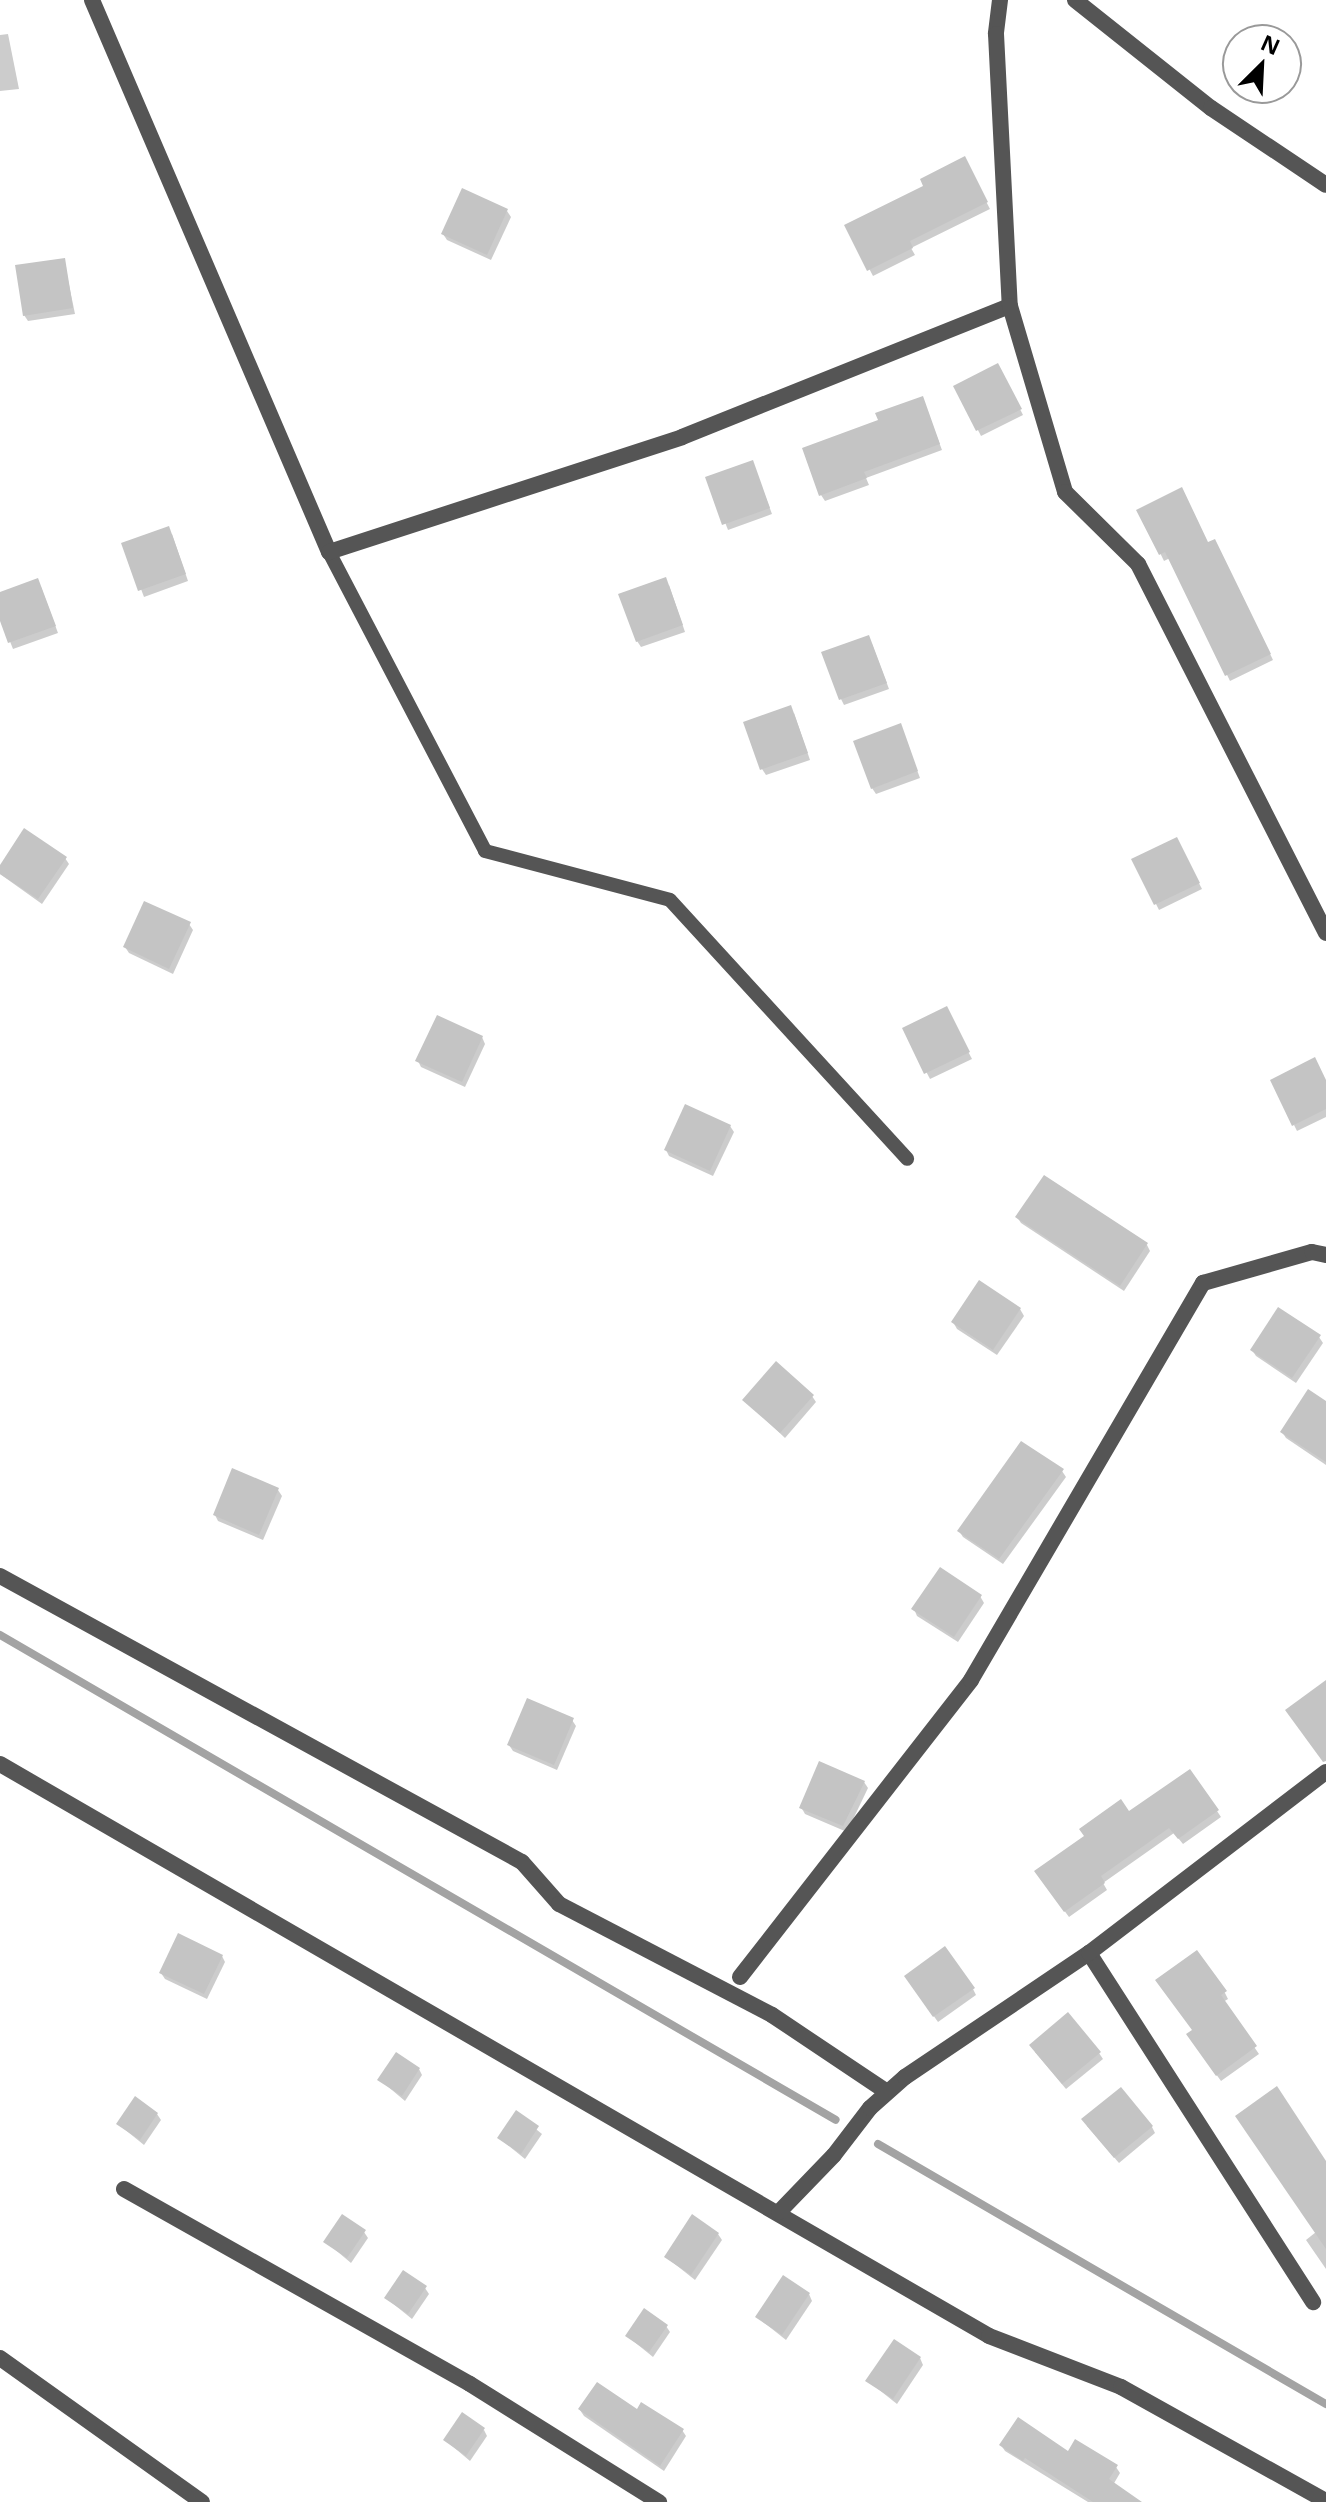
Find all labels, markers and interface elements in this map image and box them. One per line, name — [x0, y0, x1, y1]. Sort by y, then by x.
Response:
north arrow — [1222, 24, 1302, 104]
text: N — [1257, 27, 1285, 61]

